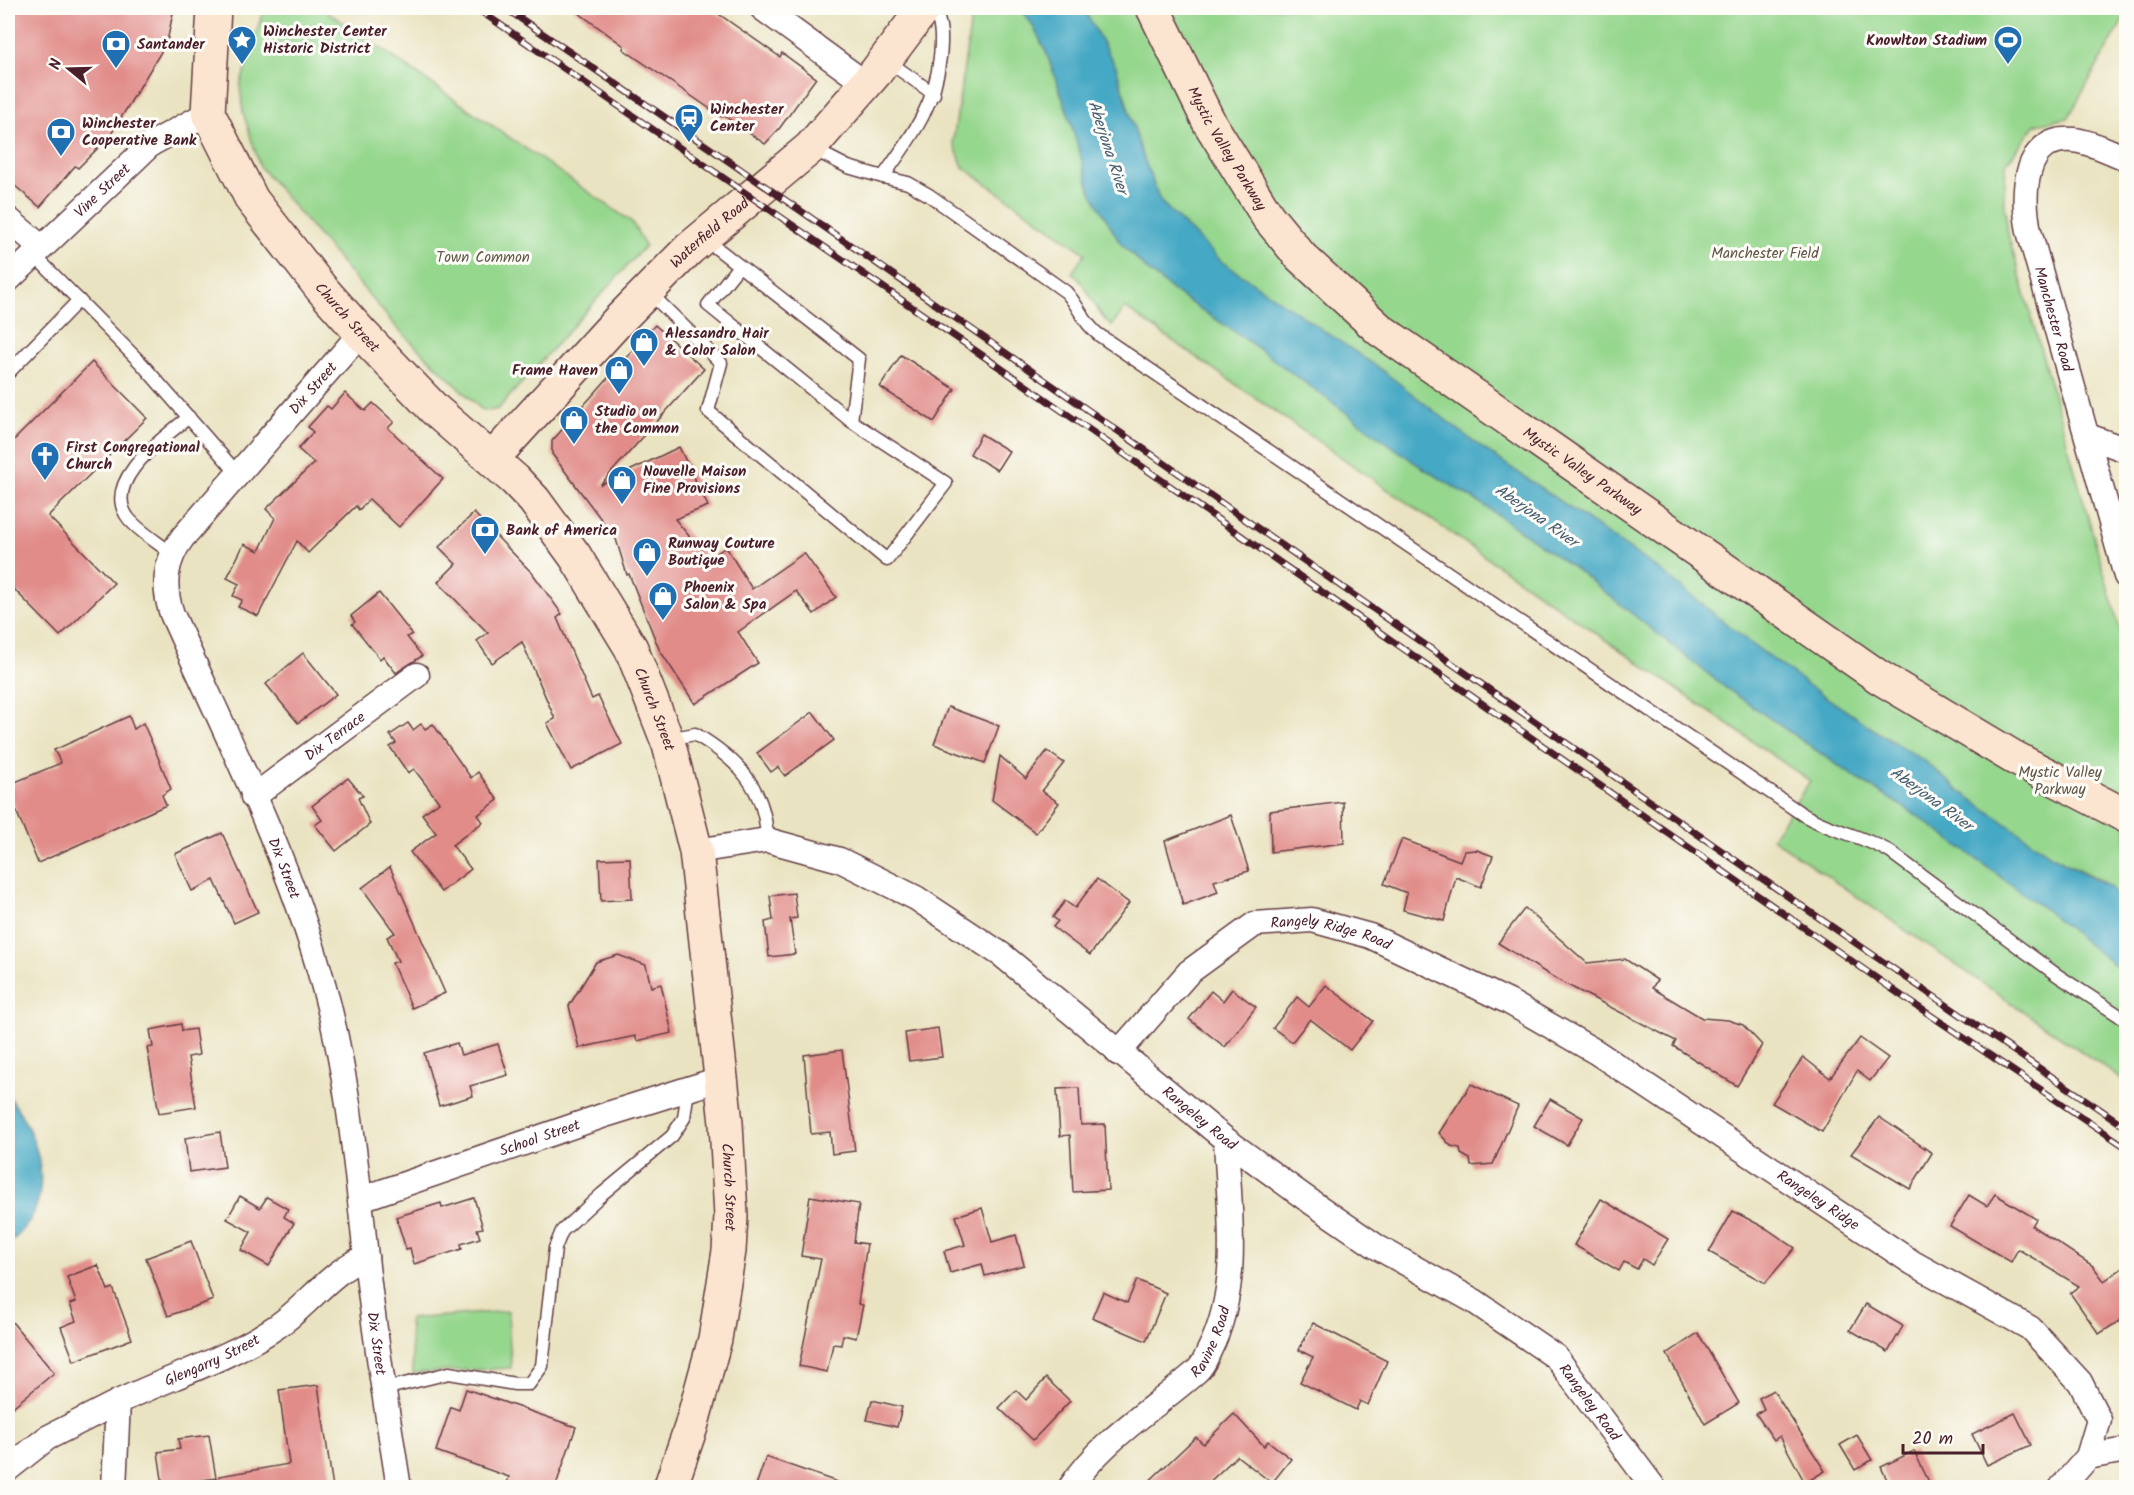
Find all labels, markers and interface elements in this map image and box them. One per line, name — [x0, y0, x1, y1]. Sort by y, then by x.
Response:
place label: Winchester Center Historic District — [263, 20, 387, 61]
place icon: Winchester Center Historic District — [226, 24, 258, 66]
sports icon: Knowlton Stadium — [1992, 24, 2024, 66]
bank icon: Santander — [100, 28, 132, 70]
place label: Knowlton Stadium — [1866, 29, 1987, 53]
place label: Santander — [137, 33, 205, 57]
north arrow — [39, 39, 99, 99]
text: N — [43, 56, 70, 73]
street label: Mystic Valley Parkway — [1180, 83, 1273, 217]
place label: Winchester Center — [710, 98, 784, 139]
water label: Aberjona River — [1081, 98, 1136, 201]
station icon: Winchester Center — [673, 102, 705, 144]
place label: Winchester Cooperative Bank — [82, 112, 197, 153]
bank icon: Winchester Cooperative Bank — [45, 116, 77, 158]
street label: Vine Street — [69, 158, 137, 224]
street label: Waterfield Road — [665, 192, 755, 275]
park label: Manchester Field — [1711, 242, 1819, 266]
park label: Town Common — [436, 246, 530, 270]
street label: Manchester Road — [2027, 264, 2079, 375]
street label: Church Street — [308, 278, 385, 359]
place label: Alessandro Hair & Color Salon — [665, 322, 769, 363]
shop icon: Alessandro Hair & Color Salon — [628, 326, 660, 368]
shop icon: Frame Haven — [603, 354, 635, 396]
street label: Dix Street — [284, 357, 344, 421]
place label: Frame Haven — [512, 359, 598, 383]
place label: Studio on the Common — [595, 400, 679, 441]
shop icon: Studio on the Common — [558, 404, 590, 446]
street label: Mystic Valley Parkway — [1517, 422, 1648, 522]
place label: First Congregational Church — [66, 436, 200, 477]
church icon: First Congregational Church — [29, 440, 61, 482]
place label: Nouvelle Maison Fine Provisions — [643, 460, 746, 501]
shop icon: Nouvelle Maison Fine Provisions — [606, 464, 638, 506]
water label: Aberjona River — [1489, 478, 1586, 556]
bank icon: Bank of America — [469, 514, 501, 556]
place label: Bank of America — [506, 519, 617, 543]
place label: Runway Couture Boutique — [668, 532, 775, 573]
shop icon: Runway Couture Boutique — [631, 536, 663, 578]
place label: Phoenix Salon & Spa — [684, 576, 767, 617]
shop icon: Phoenix Salon & Spa — [647, 580, 679, 622]
street label: Church Street — [627, 664, 681, 754]
street label: Dix Terrace — [300, 706, 371, 768]
water label: Aberjona River — [1885, 761, 1981, 840]
park label: Mystic Valley Parkway — [2018, 761, 2103, 802]
street label: Dix Street — [261, 834, 306, 903]
street label: Rangely Ridge Road — [1270, 909, 1396, 958]
street label: Rangeley Road — [1156, 1081, 1242, 1158]
street label: School Street — [496, 1113, 584, 1163]
street label: Church Street — [714, 1143, 742, 1232]
street label: Rangeley Ridge — [1772, 1165, 1864, 1237]
street label: Ravine Road — [1185, 1303, 1238, 1385]
street label: Dix Street — [360, 1310, 392, 1377]
street label: Glengarry Street — [161, 1328, 265, 1393]
street label: Rangeley Road — [1552, 1359, 1626, 1447]
scale bar — [1903, 1417, 1982, 1455]
text: 20 m — [1912, 1425, 1953, 1454]

